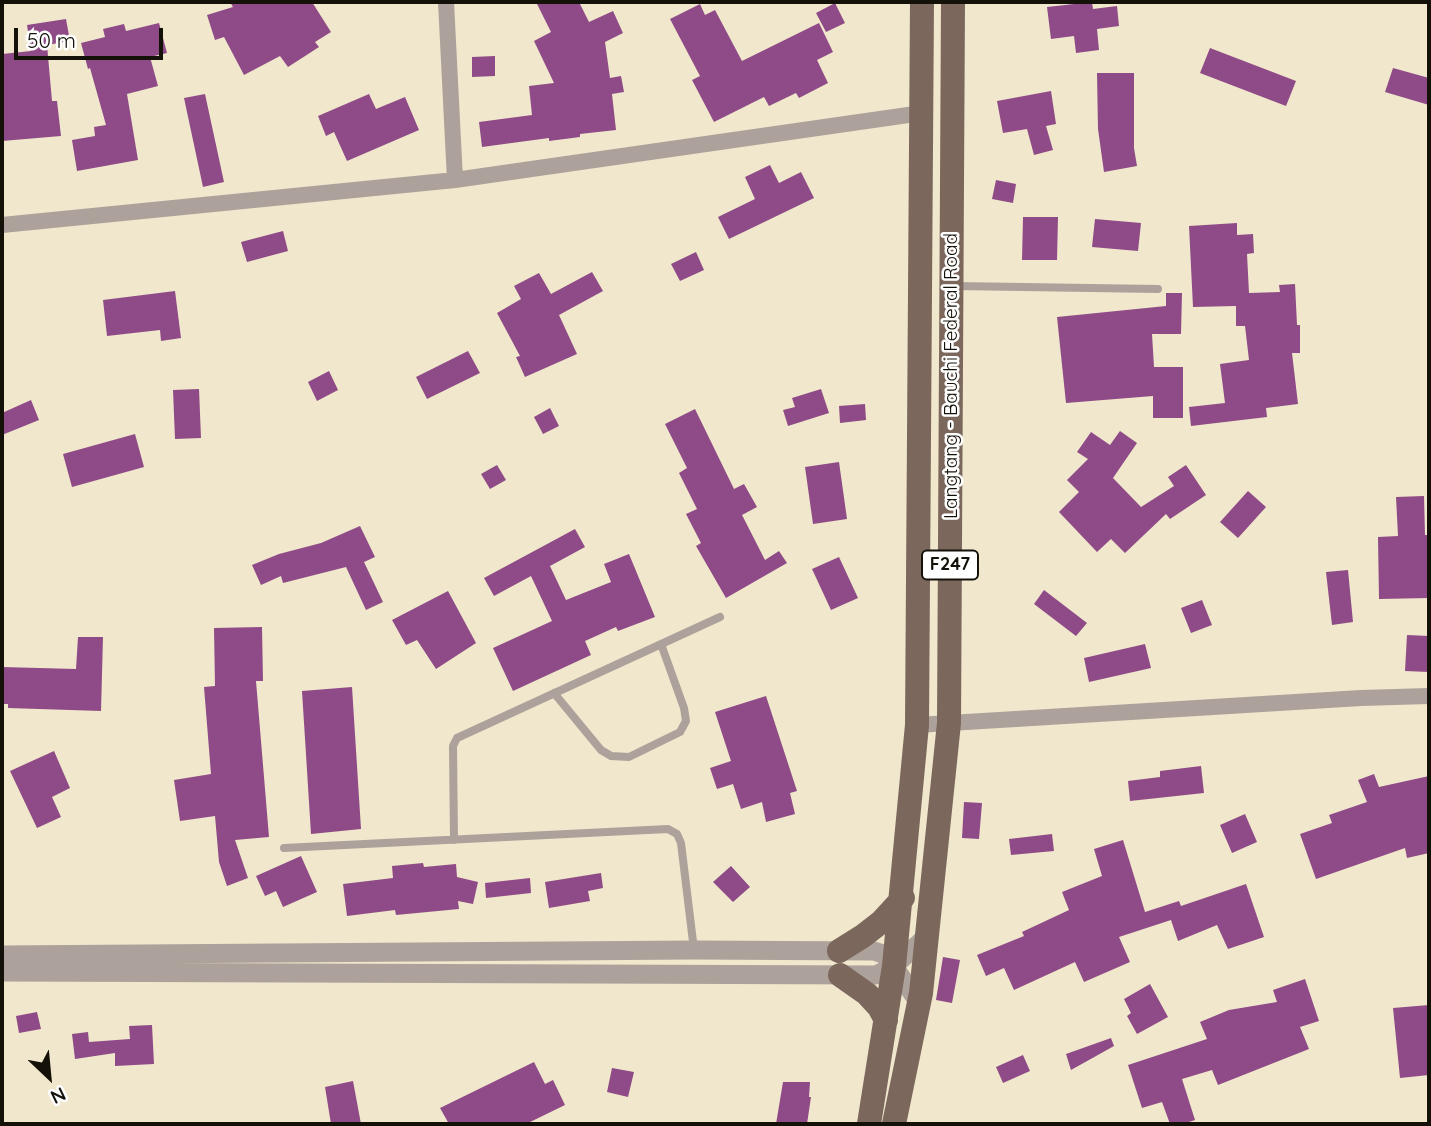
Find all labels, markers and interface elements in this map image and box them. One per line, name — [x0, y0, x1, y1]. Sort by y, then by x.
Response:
scale bar — [18, 14, 166, 58]
text: 50 m — [27, 27, 76, 53]
street label: Langtang - Bauchi Federal Road — [940, 233, 962, 519]
road number: F247 — [922, 550, 978, 580]
north arrow — [14, 1042, 84, 1112]
text: N — [47, 1082, 70, 1110]

